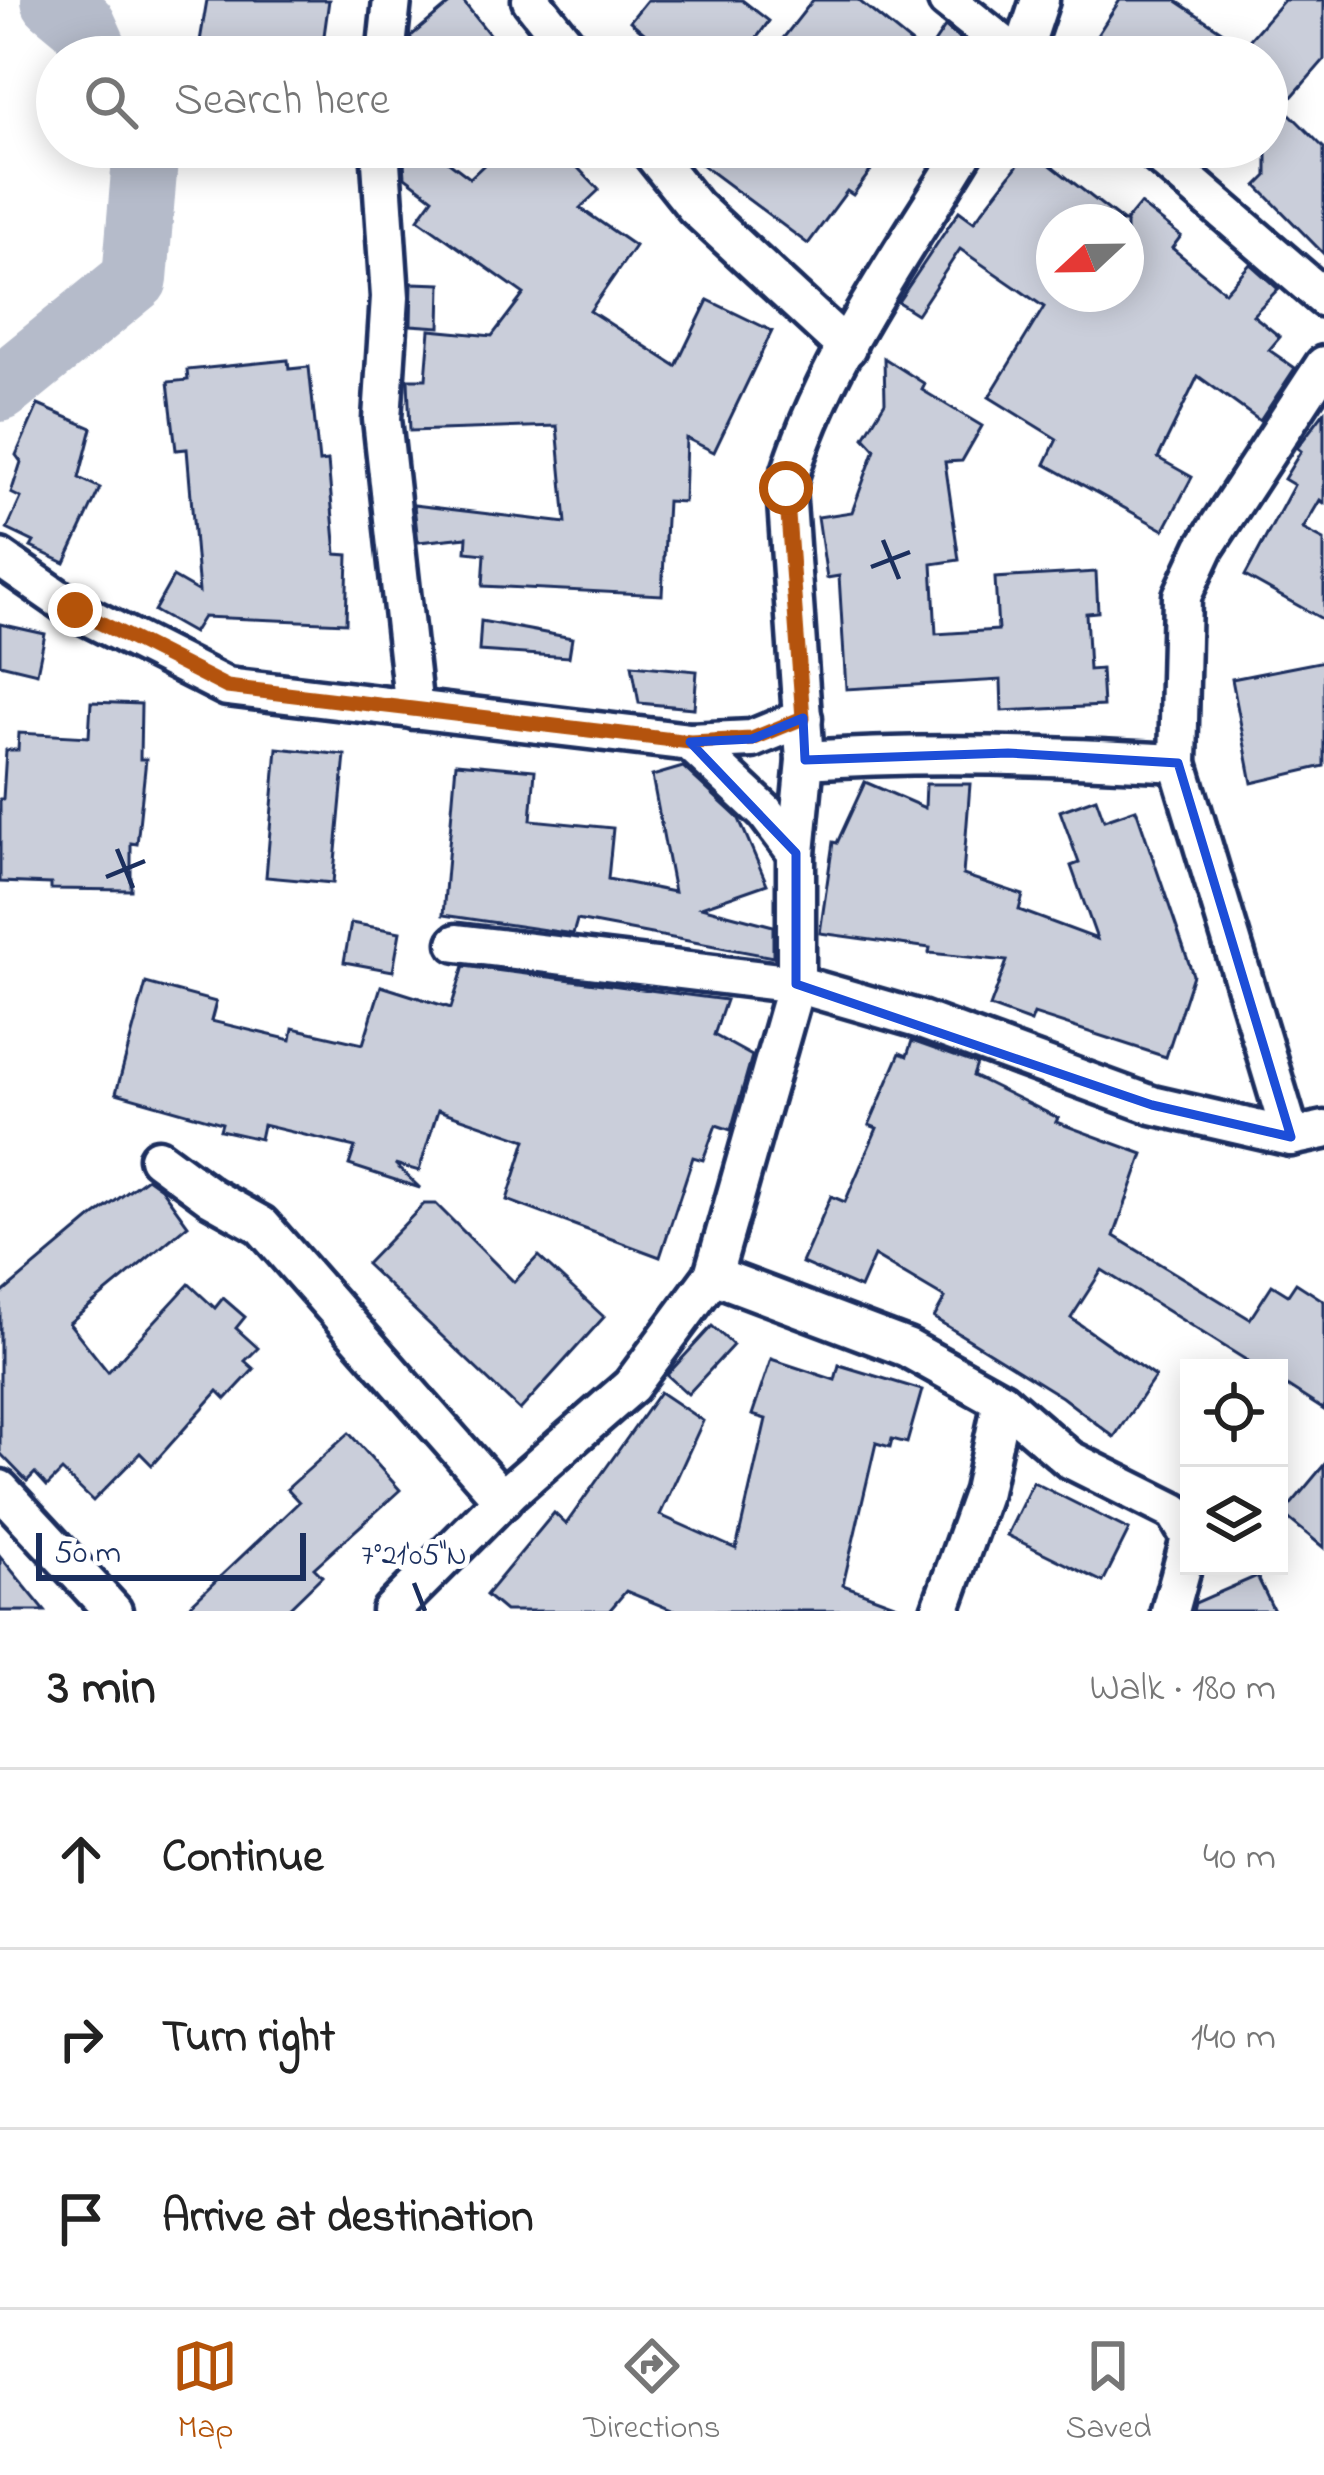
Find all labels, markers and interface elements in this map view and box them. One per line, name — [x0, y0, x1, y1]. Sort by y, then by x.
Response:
search box — [36, 36, 1288, 168]
icon: search — [78, 69, 144, 135]
text: Search here — [174, 69, 390, 135]
north arrow — [1036, 204, 1144, 312]
route start — [759, 461, 813, 515]
route end — [48, 583, 102, 637]
map controls — [1180, 1359, 1288, 1575]
button: locate — [1180, 1359, 1288, 1467]
button: layers — [1180, 1467, 1288, 1575]
scale bar — [36, 1527, 306, 1580]
text: 50 m — [54, 1530, 121, 1578]
text: 7°21'05"N — [361, 1535, 467, 1579]
text: 3 min — [48, 1652, 156, 1727]
text: Walk · 180 m — [1089, 1661, 1276, 1718]
icon: ahead — [48, 1826, 114, 1892]
text: Continue — [162, 1826, 323, 1892]
text: 40 m — [1203, 1830, 1276, 1887]
icon: right — [48, 2006, 114, 2072]
text: Turn right — [162, 2006, 335, 2072]
text: 140 m — [1191, 2010, 1276, 2067]
icon: arrive — [48, 2186, 114, 2252]
text: Arrive at destination — [162, 2186, 533, 2252]
tab: Map — [172, 2333, 238, 2453]
tab: Directions — [583, 2333, 721, 2453]
tab: Saved — [1065, 2333, 1152, 2453]

